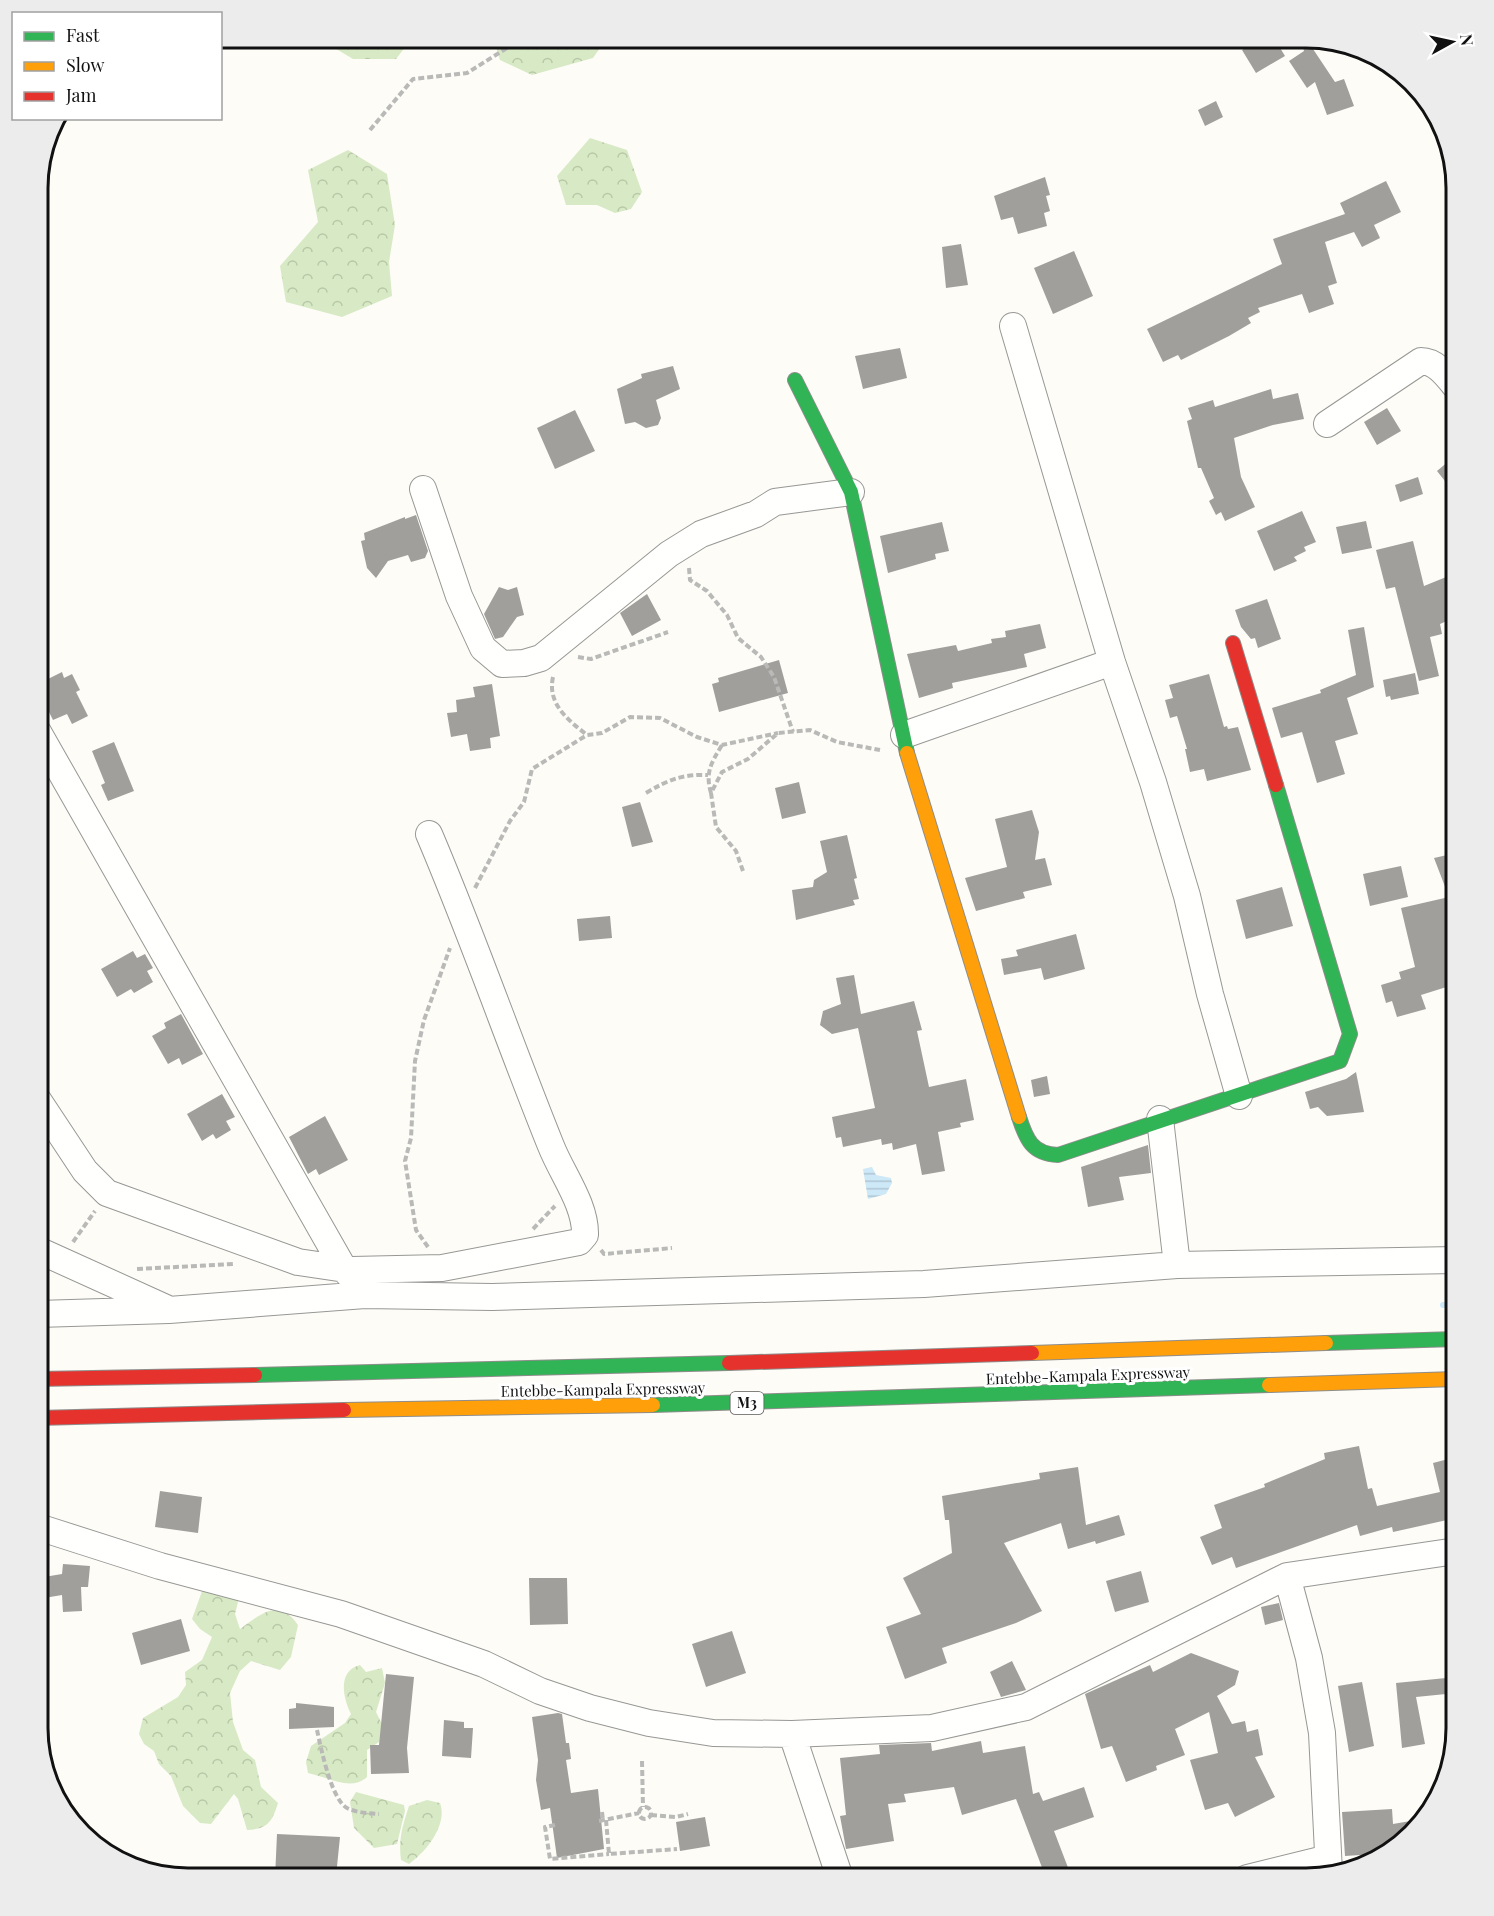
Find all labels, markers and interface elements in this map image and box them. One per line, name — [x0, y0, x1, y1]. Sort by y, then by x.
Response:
legend — [12, 12, 222, 120]
north arrow — [1422, 12, 1482, 72]
text: Fast — [66, 23, 100, 47]
text: N — [1456, 33, 1479, 47]
text: Slow — [66, 53, 104, 77]
text: Jam — [65, 83, 96, 107]
street label: Entebbe-Kampala Expressway — [985, 1361, 1191, 1389]
street label: Entebbe-Kampala Expressway — [501, 1377, 706, 1401]
road number: M3 — [730, 1392, 764, 1414]

